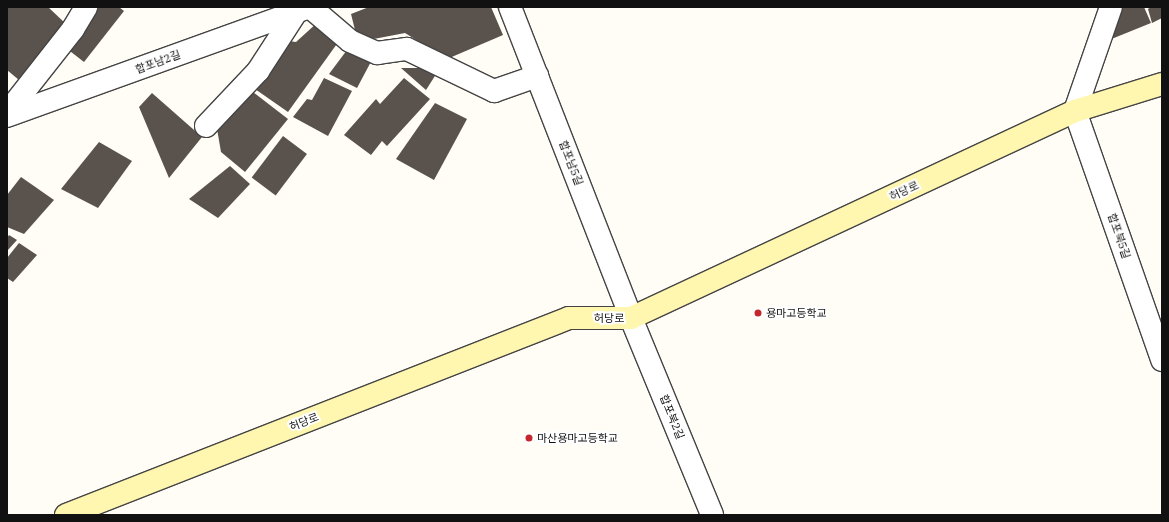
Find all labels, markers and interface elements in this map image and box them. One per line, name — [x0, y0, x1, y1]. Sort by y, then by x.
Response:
street label: 합포남2길 — [134, 48, 182, 76]
street label: 합포남5길 — [556, 139, 586, 187]
street label: 허당로 — [887, 179, 921, 203]
street label: 합포북5길 — [1105, 212, 1133, 260]
place label: 용마고등학교 — [766, 306, 827, 320]
marker: 용마고등학교 — [753, 308, 763, 318]
street label: 허당로 — [594, 311, 624, 325]
street label: 합포북2길 — [657, 393, 687, 441]
street label: 허당로 — [287, 410, 321, 434]
place label: 마산용마고등학교 — [537, 431, 618, 445]
marker: 마산용마고등학교 — [524, 433, 534, 443]

